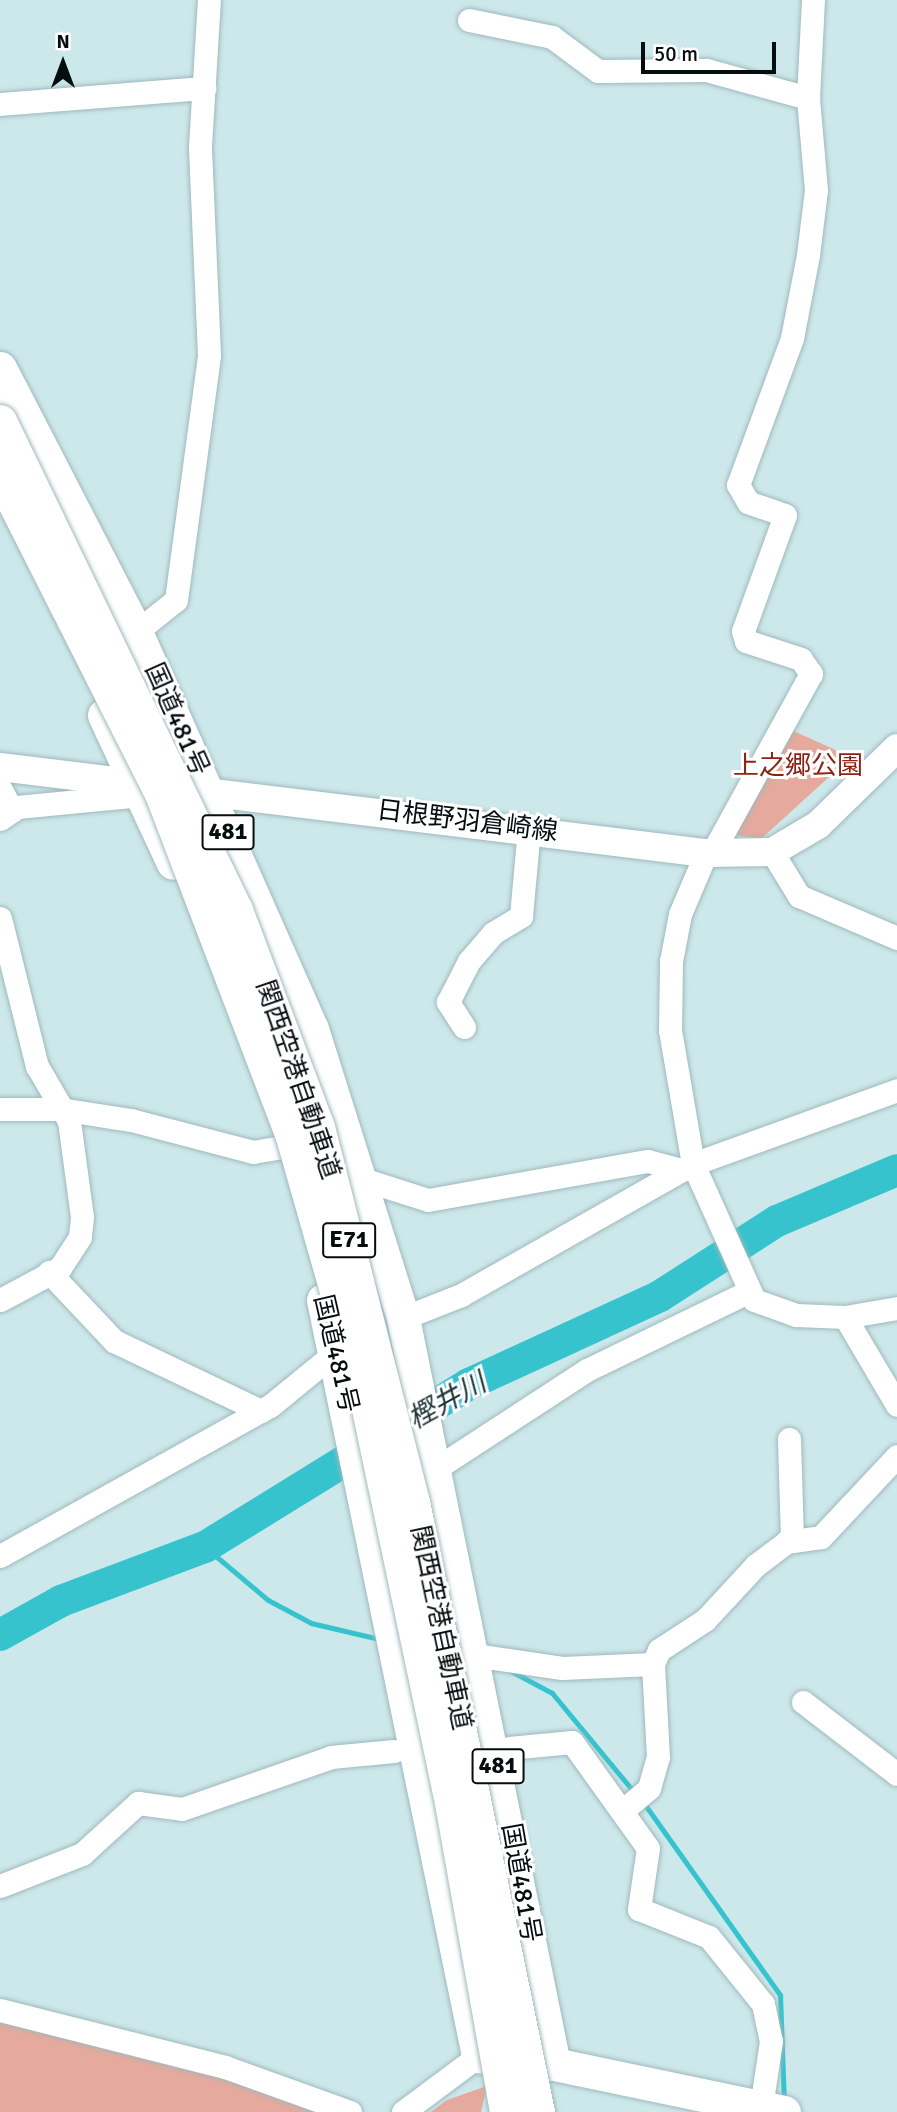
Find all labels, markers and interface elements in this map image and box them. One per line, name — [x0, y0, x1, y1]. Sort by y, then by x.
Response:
north arrow — [28, 28, 98, 98]
scale bar — [645, 28, 780, 72]
text: N — [56, 30, 70, 54]
text: 50 m — [654, 41, 698, 67]
street label: 国道481号 — [137, 659, 215, 781]
park label: 上之郷公園 — [733, 751, 863, 783]
street label: 日根野羽倉崎線 — [375, 795, 559, 849]
road number: 481 — [200, 812, 256, 852]
street label: 関西空港自動車道 — [248, 977, 346, 1183]
road number: E71 — [321, 1220, 377, 1260]
street label: 国道481号 — [306, 1292, 364, 1416]
water label: 樫井川 — [402, 1366, 492, 1436]
street label: 関西空港自動車道 — [403, 1523, 477, 1733]
road number: 481 — [470, 1746, 526, 1786]
street label: 国道481号 — [494, 1821, 546, 1945]

